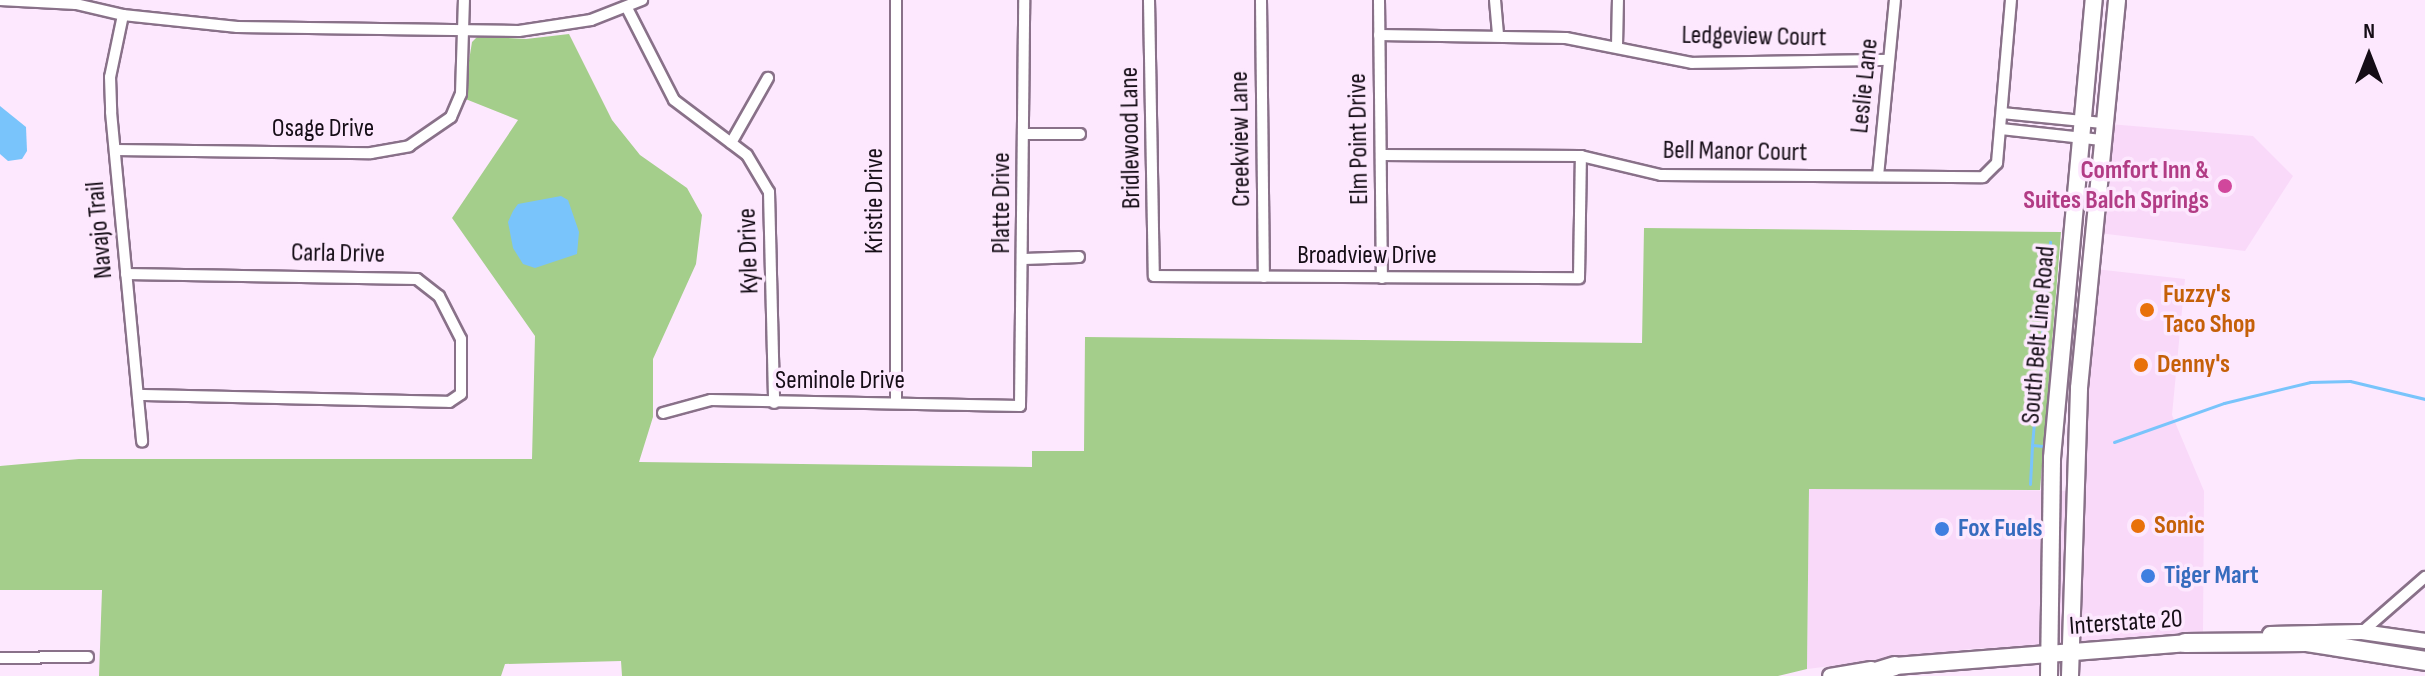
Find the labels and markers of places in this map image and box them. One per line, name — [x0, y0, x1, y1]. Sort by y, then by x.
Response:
place label: Comfort Inn & Suites Balch Springs — [2023, 155, 2209, 216]
marker: Comfort Inn & Suites Balch Springs — [2216, 177, 2234, 195]
place label: Fuzzy's Taco Shop — [2163, 279, 2256, 340]
marker: Fuzzy's Taco Shop — [2138, 301, 2156, 319]
place label: Denny's — [2157, 349, 2230, 381]
marker: Denny's — [2132, 356, 2150, 374]
place label: Sonic — [2154, 510, 2205, 542]
place label: Fox Fuels — [1958, 513, 2043, 545]
marker: Sonic — [2129, 517, 2147, 535]
marker: Fox Fuels — [1933, 520, 1951, 538]
place label: Tiger Mart — [2164, 560, 2259, 592]
marker: Tiger Mart — [2139, 567, 2157, 585]

